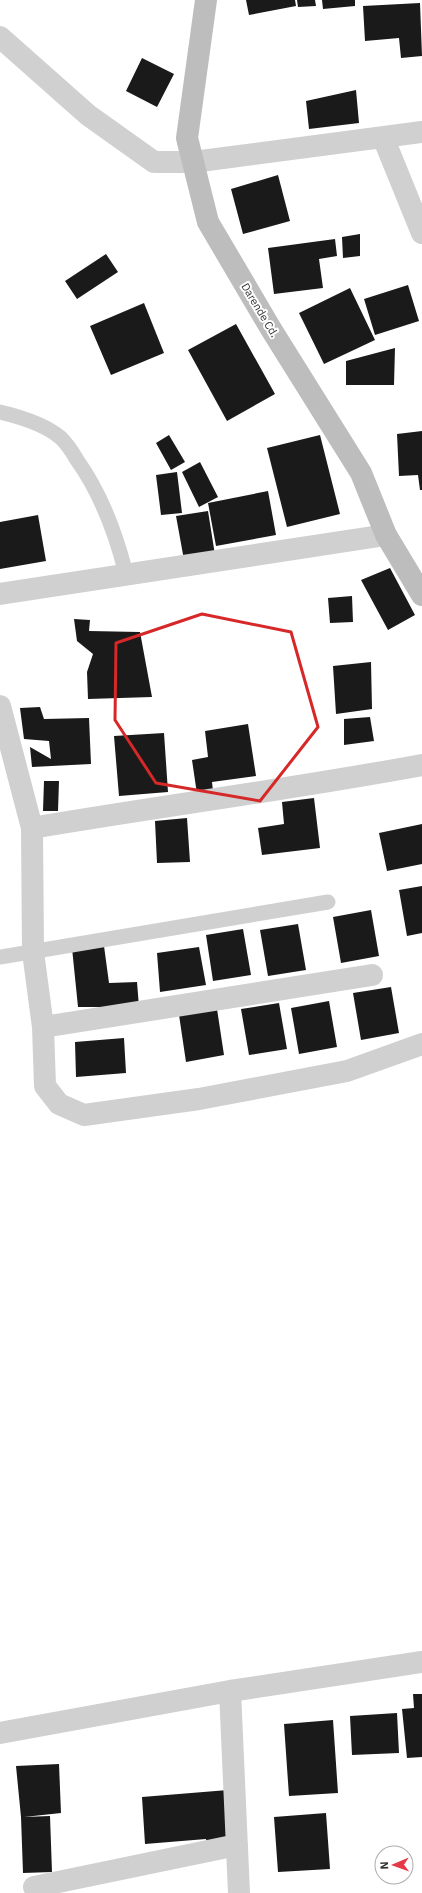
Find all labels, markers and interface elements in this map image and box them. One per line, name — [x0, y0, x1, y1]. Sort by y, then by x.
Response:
street label: Darende Cd. — [238, 280, 282, 340]
north arrow — [374, 1845, 414, 1885]
text: N — [377, 1861, 391, 1870]

